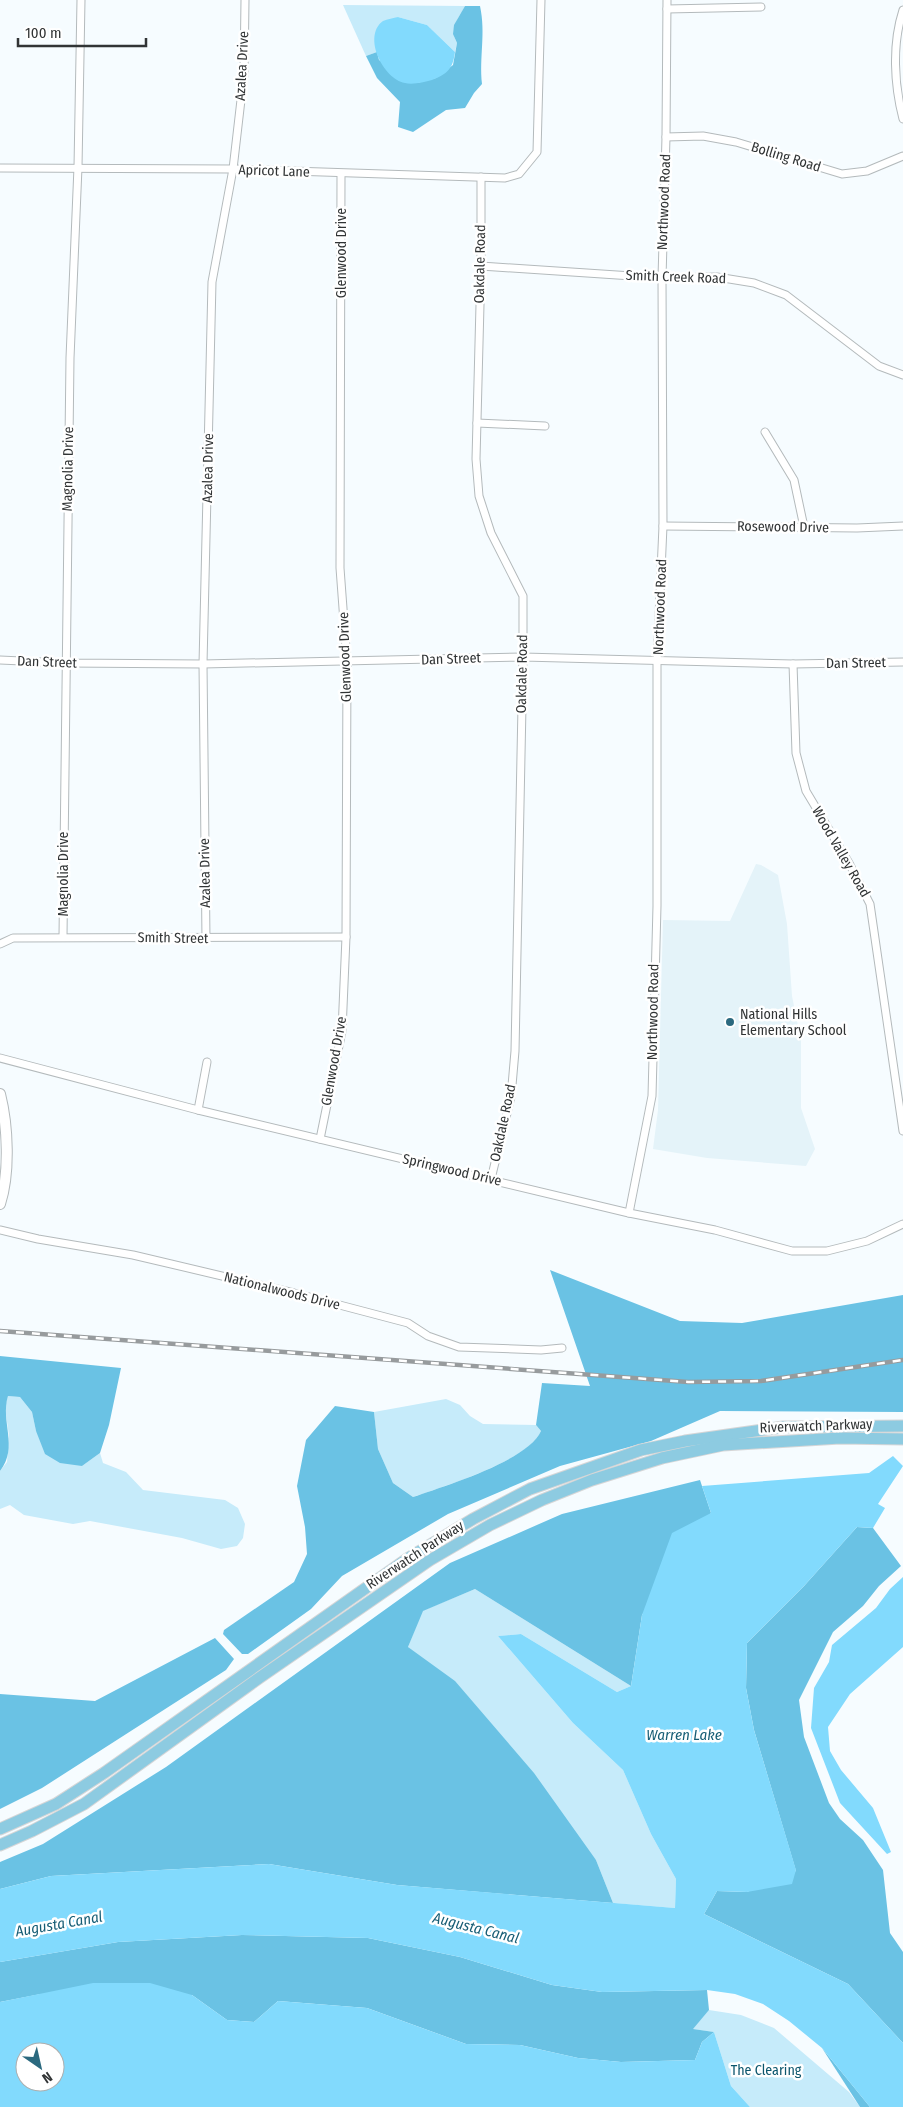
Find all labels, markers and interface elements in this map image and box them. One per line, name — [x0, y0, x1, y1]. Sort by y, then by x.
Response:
scale bar — [18, 15, 145, 47]
text: 100 m — [25, 24, 62, 42]
street label: Azalea Drive — [232, 31, 252, 101]
street label: Bolling Road — [749, 138, 823, 176]
street label: Northwood Road — [654, 154, 674, 250]
street label: Apricot Lane — [238, 161, 310, 181]
street label: Glenwood Drive — [333, 208, 350, 298]
street label: Oakdale Road — [471, 224, 489, 304]
street label: Smith Creek Road — [625, 267, 727, 287]
street label: Magnolia Drive — [59, 426, 77, 512]
street label: Azalea Drive — [199, 433, 217, 503]
street label: Rosewood Drive — [737, 518, 829, 536]
street label: Northwood Road — [650, 559, 670, 655]
street label: Glenwood Drive — [335, 612, 355, 702]
street label: Oakdale Road — [513, 634, 531, 714]
street label: Dan Street — [421, 649, 482, 669]
street label: Dan Street — [17, 652, 78, 672]
street label: Dan Street — [826, 654, 887, 672]
street label: Wood Valley Road — [808, 804, 874, 900]
street label: Magnolia Drive — [55, 831, 72, 917]
street label: Azalea Drive — [196, 838, 214, 908]
street label: Smith Street — [137, 929, 209, 947]
street label: Northwood Road — [644, 964, 662, 1060]
place label: National Hills Elementary School — [740, 1006, 847, 1039]
street label: Glenwood Drive — [318, 1015, 350, 1107]
marker: National Hills Elementary School — [724, 1016, 736, 1028]
street label: Oakdale Road — [486, 1083, 520, 1163]
street label: Springwood Drive — [401, 1150, 503, 1190]
street label: Nationalwoods Drive — [222, 1268, 342, 1314]
street label: Riverwatch Parkway — [759, 1416, 873, 1436]
street label: Riverwatch Parkway — [363, 1517, 468, 1593]
water label: Warren Lake — [646, 1726, 722, 1744]
water label: Augusta Canal — [13, 1907, 104, 1941]
water label: Augusta Canal — [430, 1908, 521, 1947]
north arrow — [15, 2042, 65, 2092]
park label: The Clearing — [731, 2062, 802, 2079]
text: N — [39, 2068, 55, 2087]

